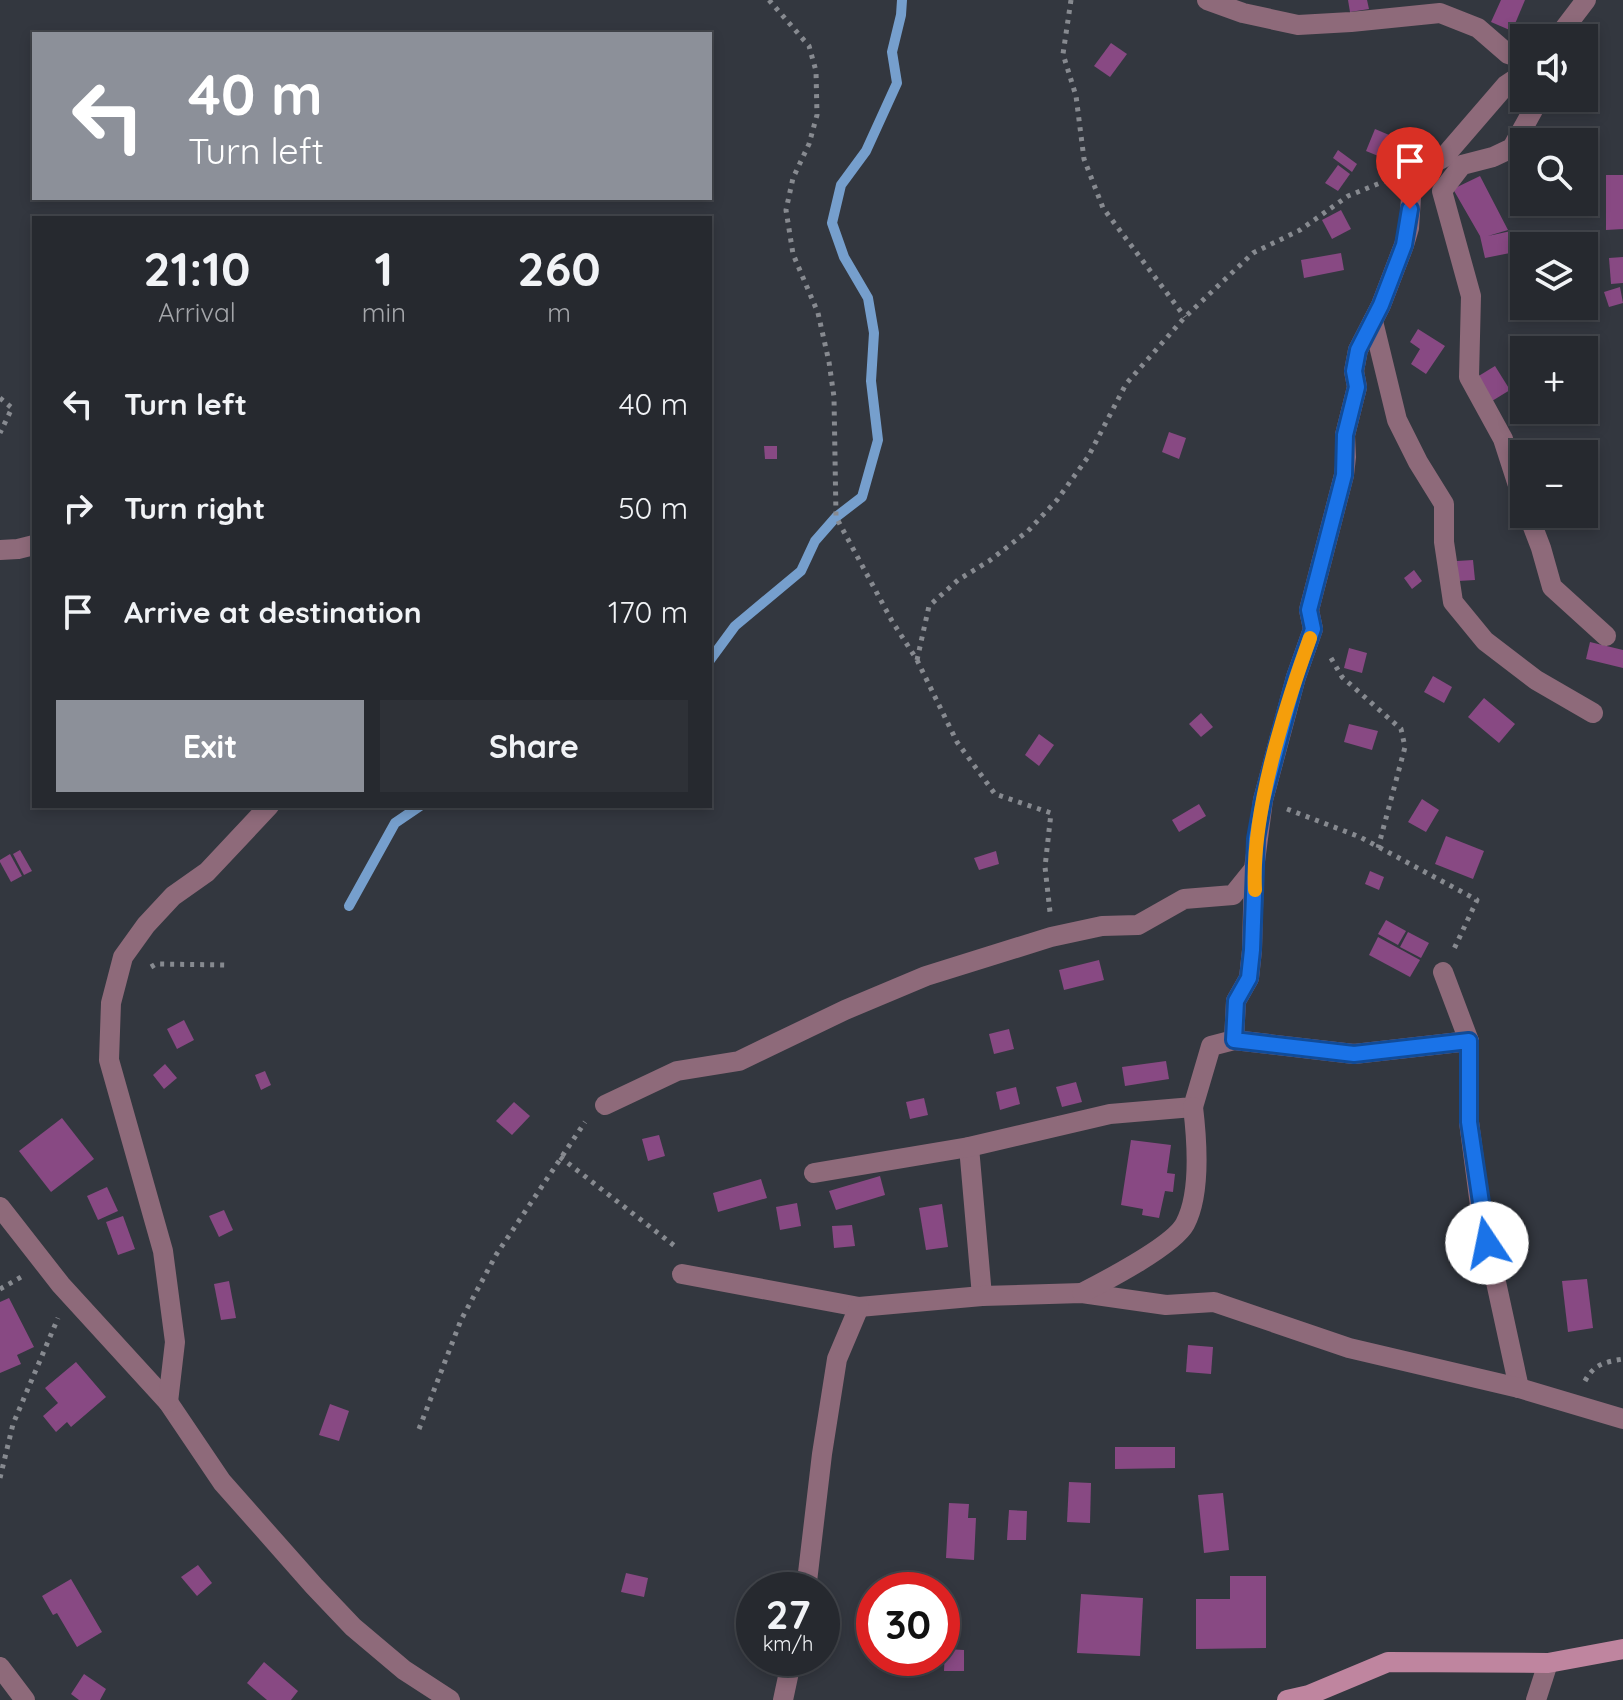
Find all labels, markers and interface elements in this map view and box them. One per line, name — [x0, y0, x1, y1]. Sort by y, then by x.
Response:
map controls — [1510, 24, 1598, 528]
button: sound — [1510, 24, 1598, 112]
text: 40 m — [188, 59, 323, 129]
icon: left — [56, 64, 160, 168]
pin — [1376, 127, 1444, 209]
text: Turn left — [188, 128, 324, 173]
button: search — [1510, 128, 1598, 216]
icon: arrive — [1388, 139, 1432, 183]
button: layers — [1510, 232, 1598, 320]
text: 21:10 — [143, 238, 251, 298]
text: 1 — [375, 238, 393, 298]
text: 260 — [517, 238, 601, 298]
text: Arrival — [158, 296, 236, 329]
text: min — [362, 296, 406, 329]
text: m — [547, 296, 571, 329]
button: + — [1510, 336, 1598, 424]
icon: left — [56, 382, 100, 426]
text: Turn left — [124, 385, 247, 423]
text: 40 m — [619, 385, 688, 423]
button: − — [1510, 440, 1598, 528]
icon: right — [56, 486, 100, 530]
text: Turn right — [124, 489, 265, 527]
text: 50 m — [618, 489, 688, 527]
icon: arrive — [56, 590, 100, 634]
text: Arrive at destination — [124, 593, 422, 631]
text: 170 m — [608, 593, 688, 631]
button: Exit — [56, 700, 364, 792]
button: Share — [380, 700, 688, 792]
position arrow — [1445, 1201, 1529, 1285]
speed limit sign: 30 — [856, 1572, 960, 1676]
text: 27 — [766, 1589, 810, 1639]
text: km/h — [763, 1631, 813, 1656]

